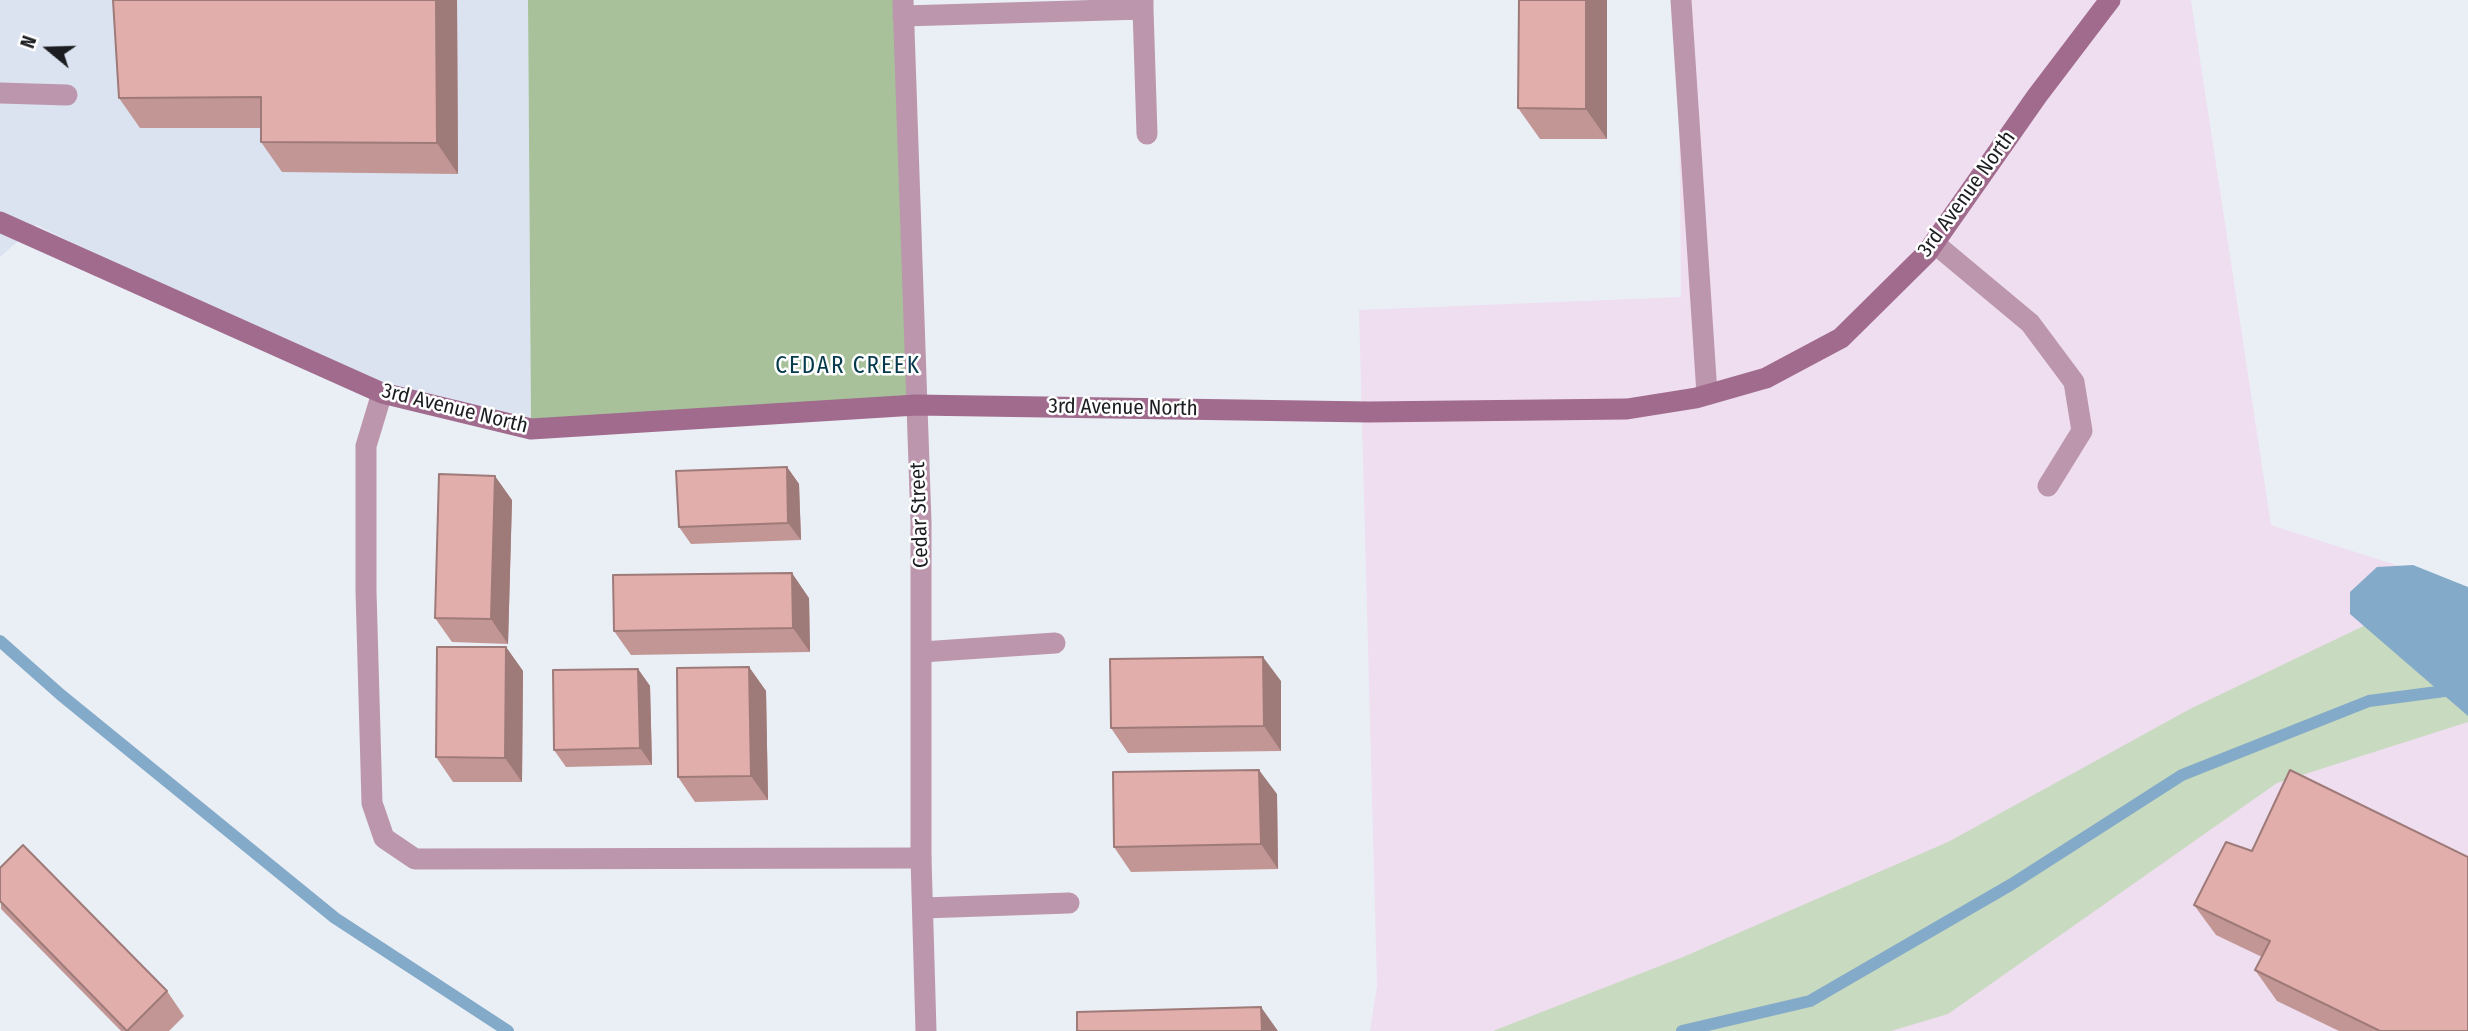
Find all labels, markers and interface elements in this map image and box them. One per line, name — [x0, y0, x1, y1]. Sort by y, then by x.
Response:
north arrow — [14, 14, 84, 84]
text: N — [16, 33, 41, 51]
street label: 3rd Avenue North — [1913, 126, 2021, 262]
district label: CEDAR CREEK — [777, 353, 919, 381]
street label: 3rd Avenue North — [379, 379, 531, 439]
street label: 3rd Avenue North — [1048, 394, 1198, 422]
street label: Cedar Street — [906, 462, 934, 568]

